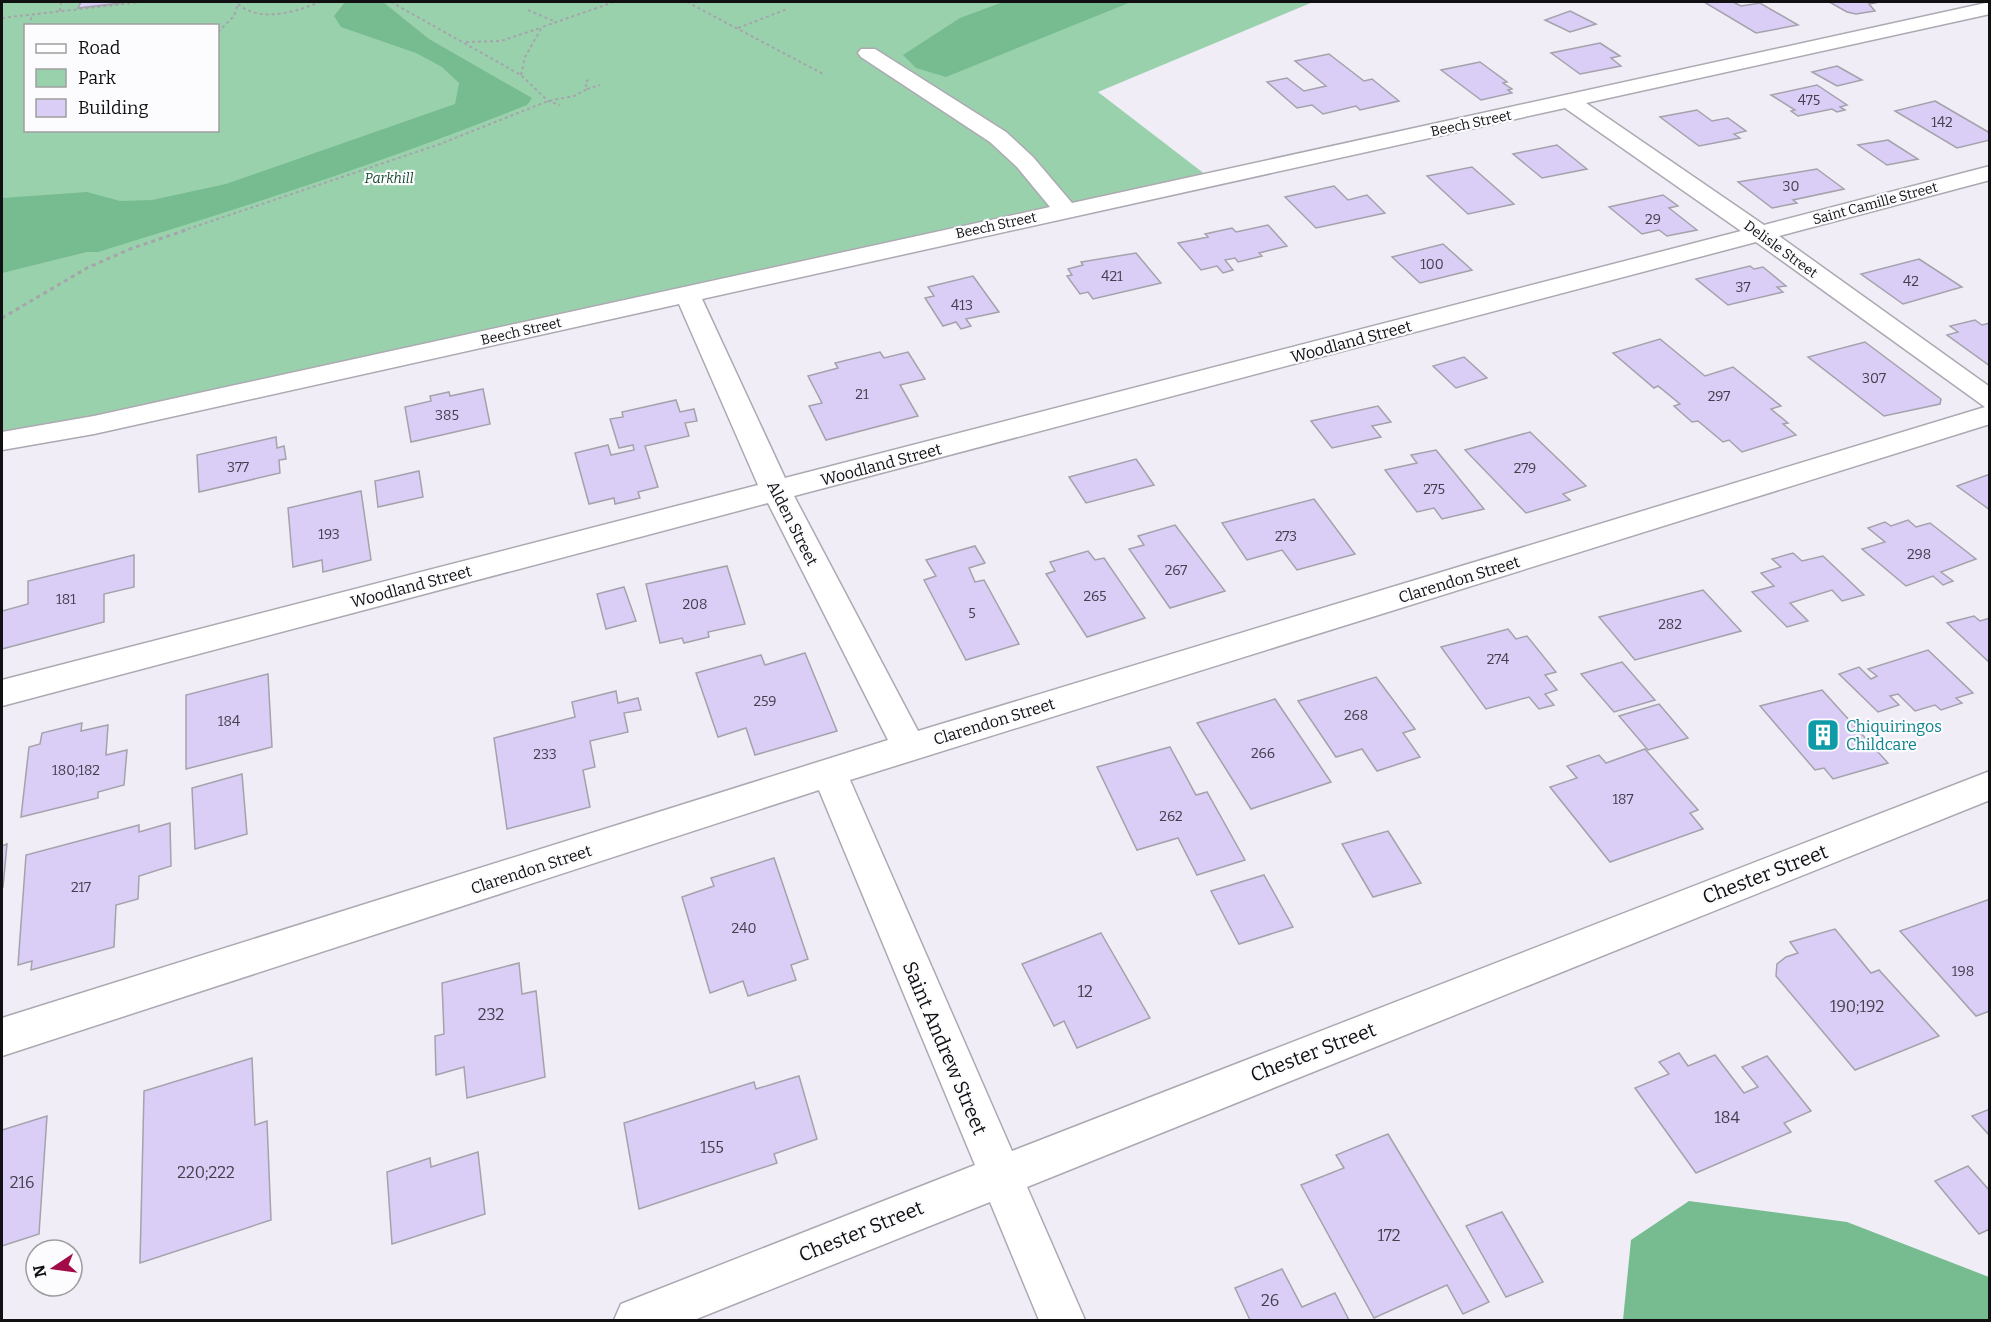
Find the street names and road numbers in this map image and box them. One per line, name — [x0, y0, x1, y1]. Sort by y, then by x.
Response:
street label: Beech Street — [1429, 107, 1513, 140]
street label: Saint Camille Street — [1811, 179, 1939, 228]
street label: Beech Street — [954, 209, 1038, 242]
street label: Delisle Street — [1741, 217, 1821, 282]
street label: Beech Street — [479, 314, 563, 349]
street label: Woodland Street — [1289, 316, 1414, 367]
street label: Woodland Street — [819, 439, 944, 490]
street label: Alden Street — [763, 478, 822, 569]
street label: Clarendon Street — [1396, 552, 1522, 607]
street label: Woodland Street — [349, 561, 474, 612]
street label: Clarendon Street — [931, 694, 1057, 749]
street label: Chester Street — [1699, 839, 1831, 909]
street label: Clarendon Street — [468, 841, 594, 898]
street label: Saint Andrew Street — [898, 958, 992, 1138]
street label: Chester Street — [1247, 1017, 1379, 1087]
street label: Chester Street — [795, 1195, 927, 1267]

